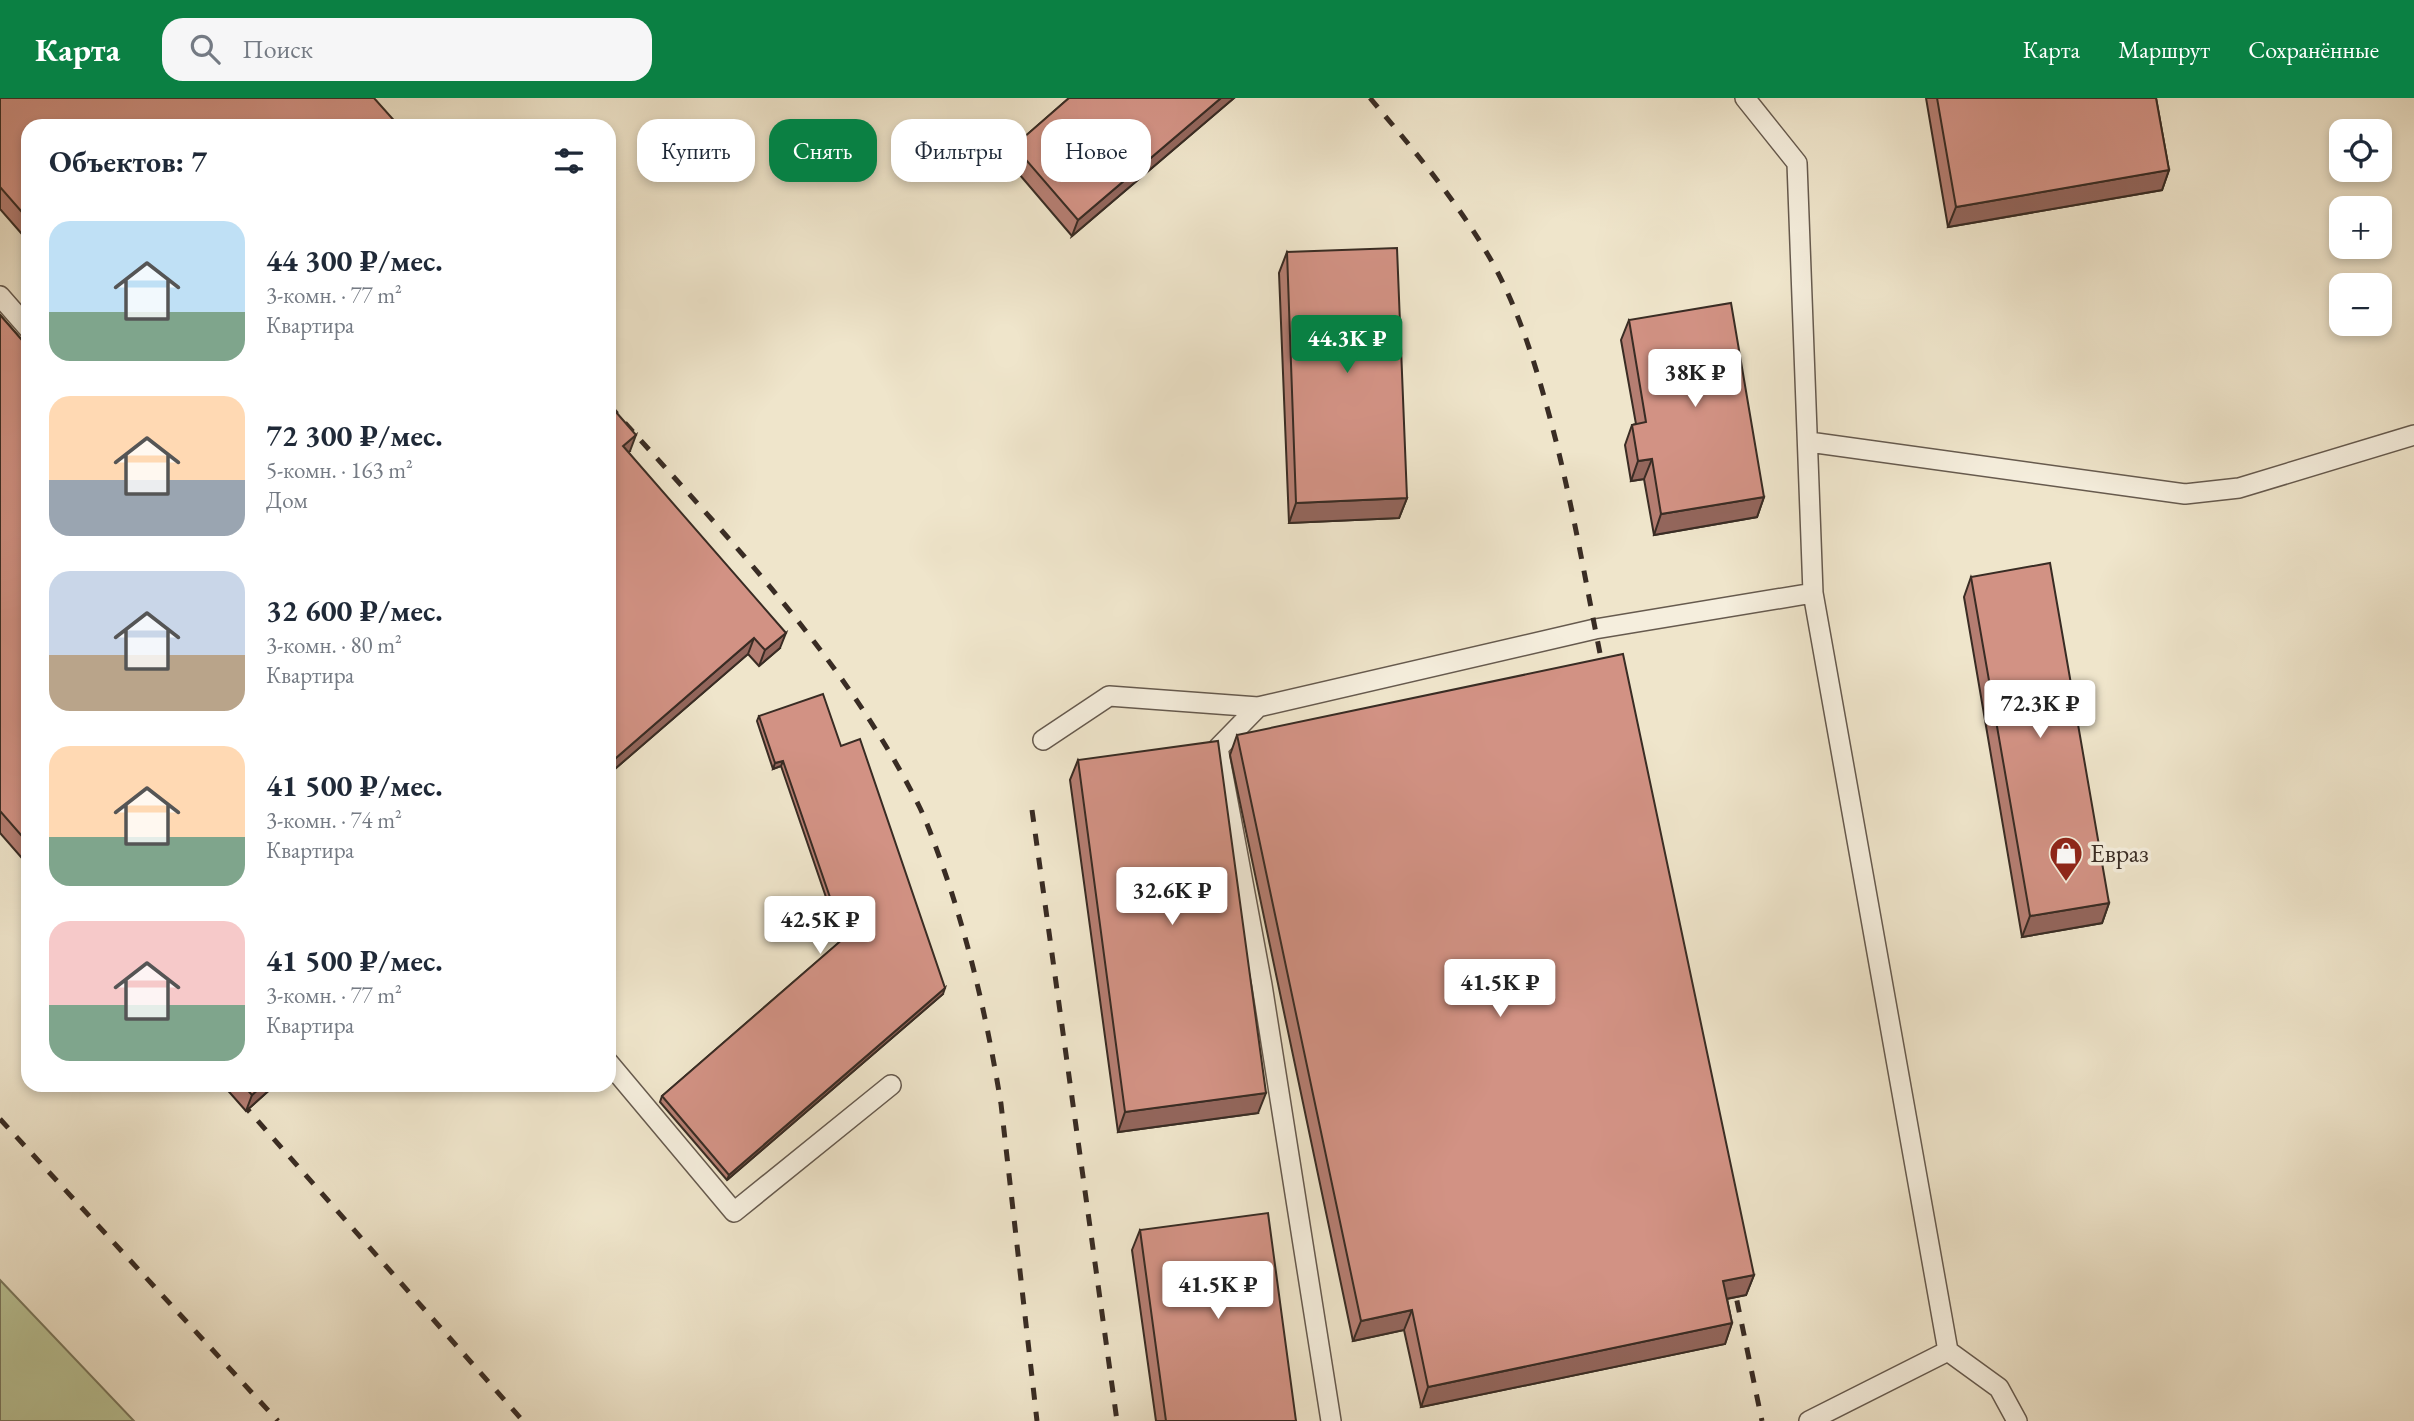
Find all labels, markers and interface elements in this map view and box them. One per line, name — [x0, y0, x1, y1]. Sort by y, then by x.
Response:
search box — [162, 18, 652, 81]
text: Карта — [35, 28, 120, 71]
icon: search — [186, 30, 224, 68]
text: Поиск — [242, 32, 313, 66]
text: Карта — [2023, 34, 2080, 65]
text: Маршрут — [2118, 34, 2210, 65]
text: Сохранённые — [2248, 34, 2379, 65]
chip: Купить — [637, 119, 755, 182]
chip: Снять — [769, 119, 877, 182]
chip: Фильтры — [891, 119, 1027, 182]
chip: Новое — [1041, 119, 1151, 182]
map controls — [2329, 119, 2392, 336]
button: locate — [2329, 119, 2392, 182]
text: Объектов: 7 — [49, 142, 207, 181]
icon: filters — [550, 142, 588, 180]
button: + — [2329, 196, 2392, 259]
text: 44 300 ₽/мес. — [266, 241, 443, 280]
icon: home — [105, 249, 189, 333]
button: − — [2329, 273, 2392, 336]
text: 3-комн. · 77 m² — [266, 280, 402, 310]
text: Квартира — [266, 310, 354, 340]
pin: 44.3K ₽ — [1282, 316, 1412, 375]
text: 44.3K ₽ — [1307, 323, 1387, 353]
pin: 38K ₽ — [1646, 350, 1744, 409]
text: 38K ₽ — [1664, 357, 1726, 387]
text: 72 300 ₽/мес. — [266, 416, 443, 455]
icon: home — [105, 424, 189, 508]
text: 5-комн. · 163 m² — [266, 455, 413, 485]
text: Дом — [266, 485, 308, 515]
text: 32 600 ₽/мес. — [266, 591, 443, 630]
icon: home — [105, 599, 189, 683]
text: 3-комн. · 80 m² — [266, 630, 402, 660]
text: Квартира — [266, 660, 354, 690]
pin: 72.3K ₽ — [1975, 680, 2105, 740]
text: 72.3K ₽ — [2000, 688, 2080, 718]
text: 41 500 ₽/мес. — [266, 766, 443, 805]
icon: home — [105, 774, 189, 858]
text: 3-комн. · 74 m² — [266, 805, 402, 835]
shop icon: Евраз — [2047, 834, 2085, 883]
text: Квартира — [266, 835, 354, 865]
place label: Евраз — [2090, 836, 2149, 870]
pin: 32.6K ₽ — [1107, 868, 1237, 927]
text: 32.6K ₽ — [1132, 875, 1212, 905]
pin: 42.5K ₽ — [755, 896, 885, 956]
text: 42.5K ₽ — [780, 904, 860, 934]
text: 41 500 ₽/мес. — [266, 941, 443, 980]
icon: home — [105, 949, 189, 1033]
pin: 41.5K ₽ — [1435, 960, 1565, 1019]
text: 41.5K ₽ — [1460, 967, 1540, 997]
text: 3-комн. · 77 m² — [266, 980, 402, 1010]
text: Квартира — [266, 1010, 354, 1040]
pin: 41.5K ₽ — [1153, 1262, 1283, 1321]
text: 41.5K ₽ — [1178, 1269, 1258, 1299]

